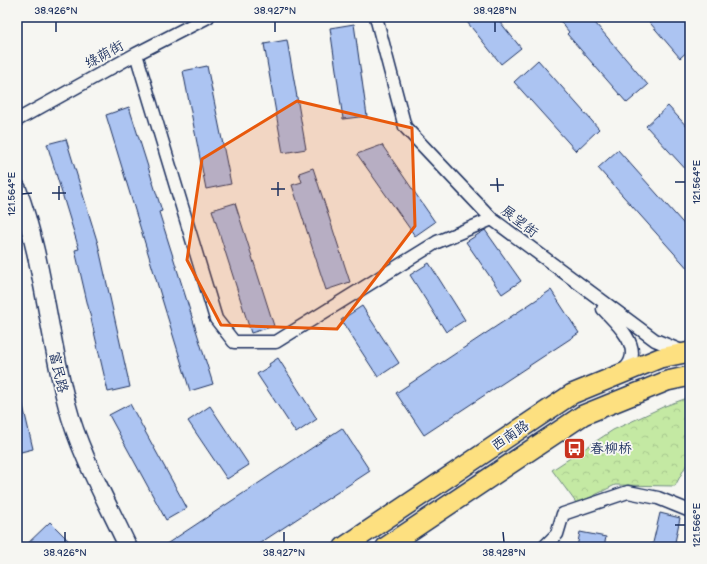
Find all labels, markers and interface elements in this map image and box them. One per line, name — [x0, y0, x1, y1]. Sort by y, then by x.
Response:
text: 38.926°N — [34, 5, 78, 17]
text: 38.927°N — [254, 5, 296, 17]
text: 38.928°N — [473, 5, 517, 17]
street label: 绿荫街 — [82, 37, 127, 72]
text: 121.564°E — [691, 160, 703, 204]
text: 121.564°E — [6, 172, 18, 216]
street label: 展望街 — [498, 202, 541, 241]
street label: 富民路 — [46, 350, 72, 394]
street label: 西南路 — [488, 417, 532, 454]
bus stop icon: 春柳桥 — [562, 435, 588, 461]
place label: 春柳桥 — [590, 440, 632, 457]
text: 121.566°E — [691, 502, 703, 547]
text: 38.926°N — [43, 547, 87, 559]
text: 38.927°N — [263, 547, 305, 559]
text: 38.928°N — [482, 547, 526, 559]

